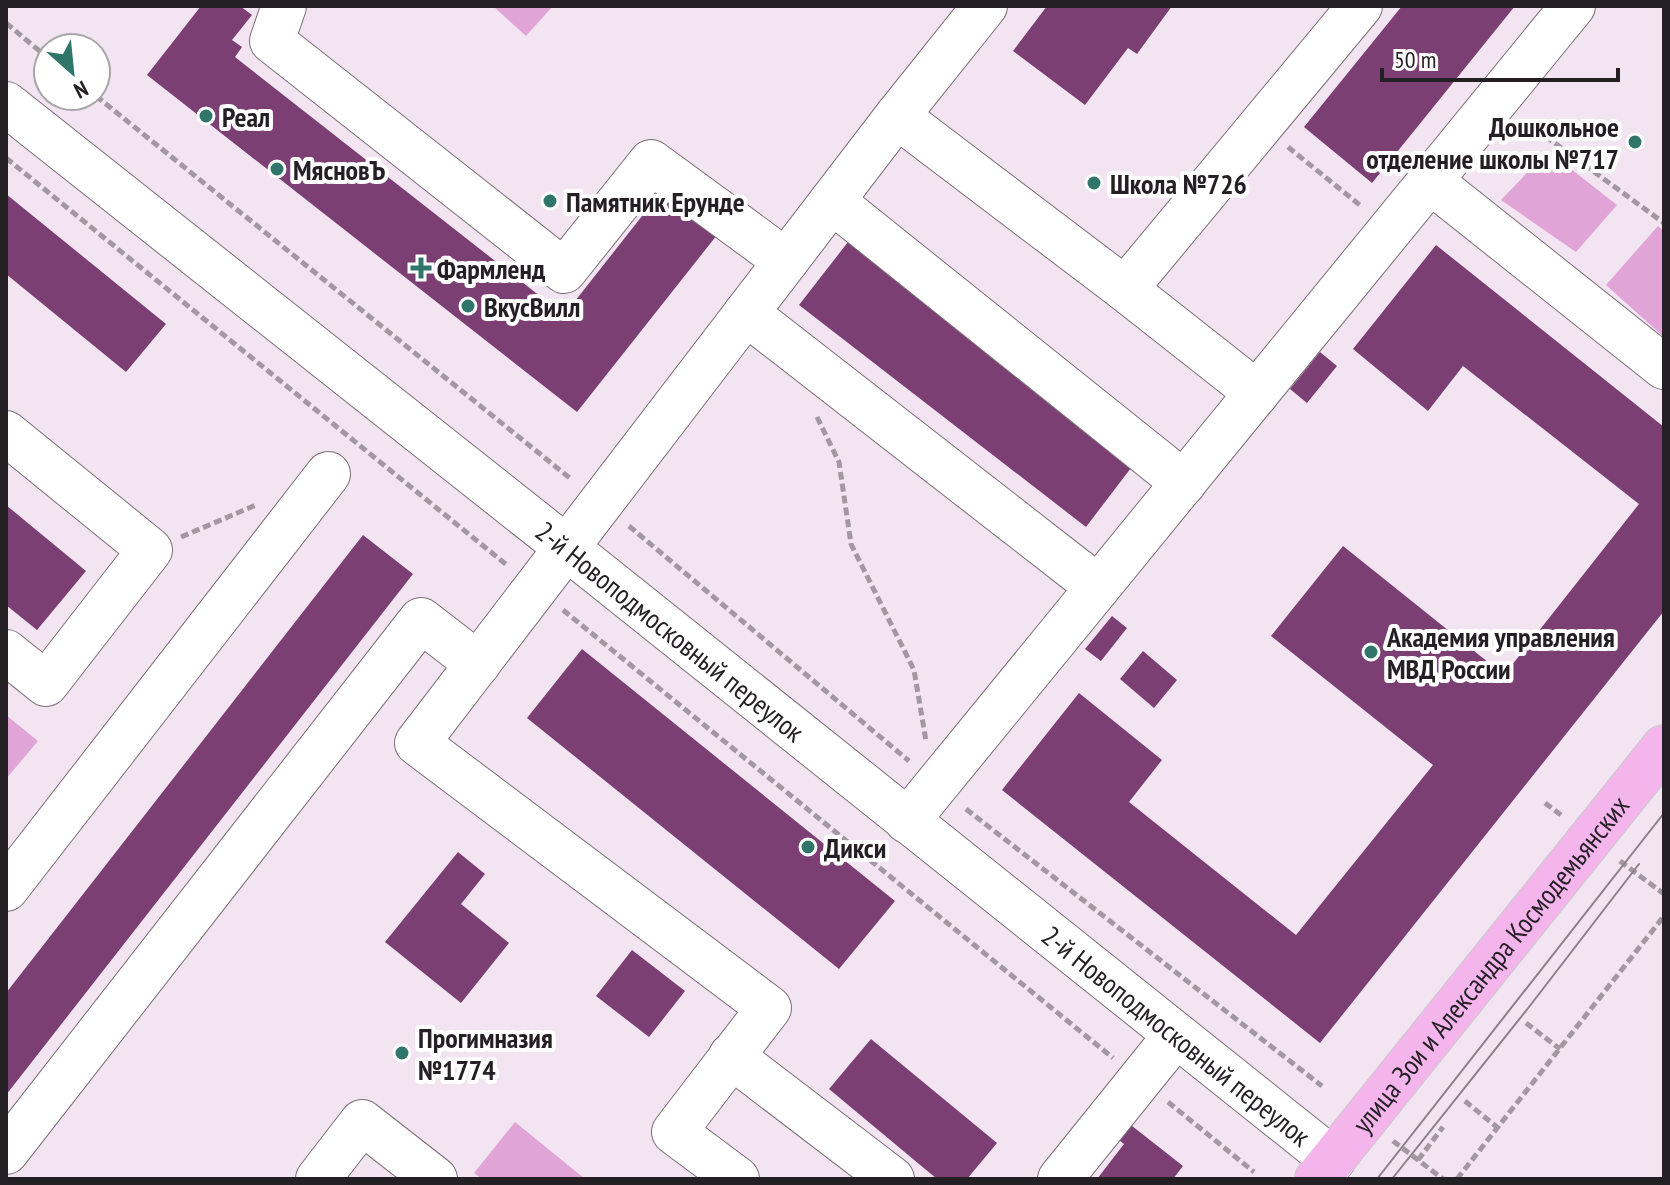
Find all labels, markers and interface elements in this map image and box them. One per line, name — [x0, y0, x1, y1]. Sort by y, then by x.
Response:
north arrow — [32, 32, 112, 112]
scale bar — [1382, 32, 1618, 82]
text: 50 m — [1394, 44, 1436, 75]
text: N — [69, 75, 93, 105]
place label: Реал — [222, 98, 270, 135]
marker: Реал — [197, 107, 215, 125]
place label: Дошкольное отделение школы №717 — [1366, 108, 1619, 177]
marker: Дошкольное отделение школы №717 — [1626, 133, 1644, 151]
place label: МясновЪ — [293, 151, 386, 188]
marker: МясновЪ — [268, 160, 286, 178]
place label: Школа №726 — [1110, 165, 1247, 202]
marker: Школа №726 — [1085, 174, 1103, 192]
place label: Памятник Ерунде — [566, 183, 745, 220]
marker: Памятник Ерунде — [541, 192, 559, 210]
place label: Фармленд — [437, 250, 546, 287]
marker: Фармленд — [412, 259, 430, 277]
place label: ВкусВилл — [484, 288, 580, 325]
marker: ВкусВилл — [459, 297, 477, 315]
street label: 2-й Новоподмосковный переулок — [529, 512, 813, 749]
place label: Академия управления МВД России — [1386, 618, 1615, 687]
marker: Академия управления МВД России — [1362, 643, 1380, 661]
street label: улица Зои и Александра Космодемьянских — [1343, 787, 1637, 1140]
place label: Дикси — [824, 829, 886, 866]
marker: Дикси — [799, 838, 817, 856]
street label: 2-й Новоподмосковный переулок — [1035, 917, 1319, 1154]
place label: Прогимназия №1774 — [418, 1019, 553, 1088]
marker: Прогимназия №1774 — [393, 1044, 411, 1062]

